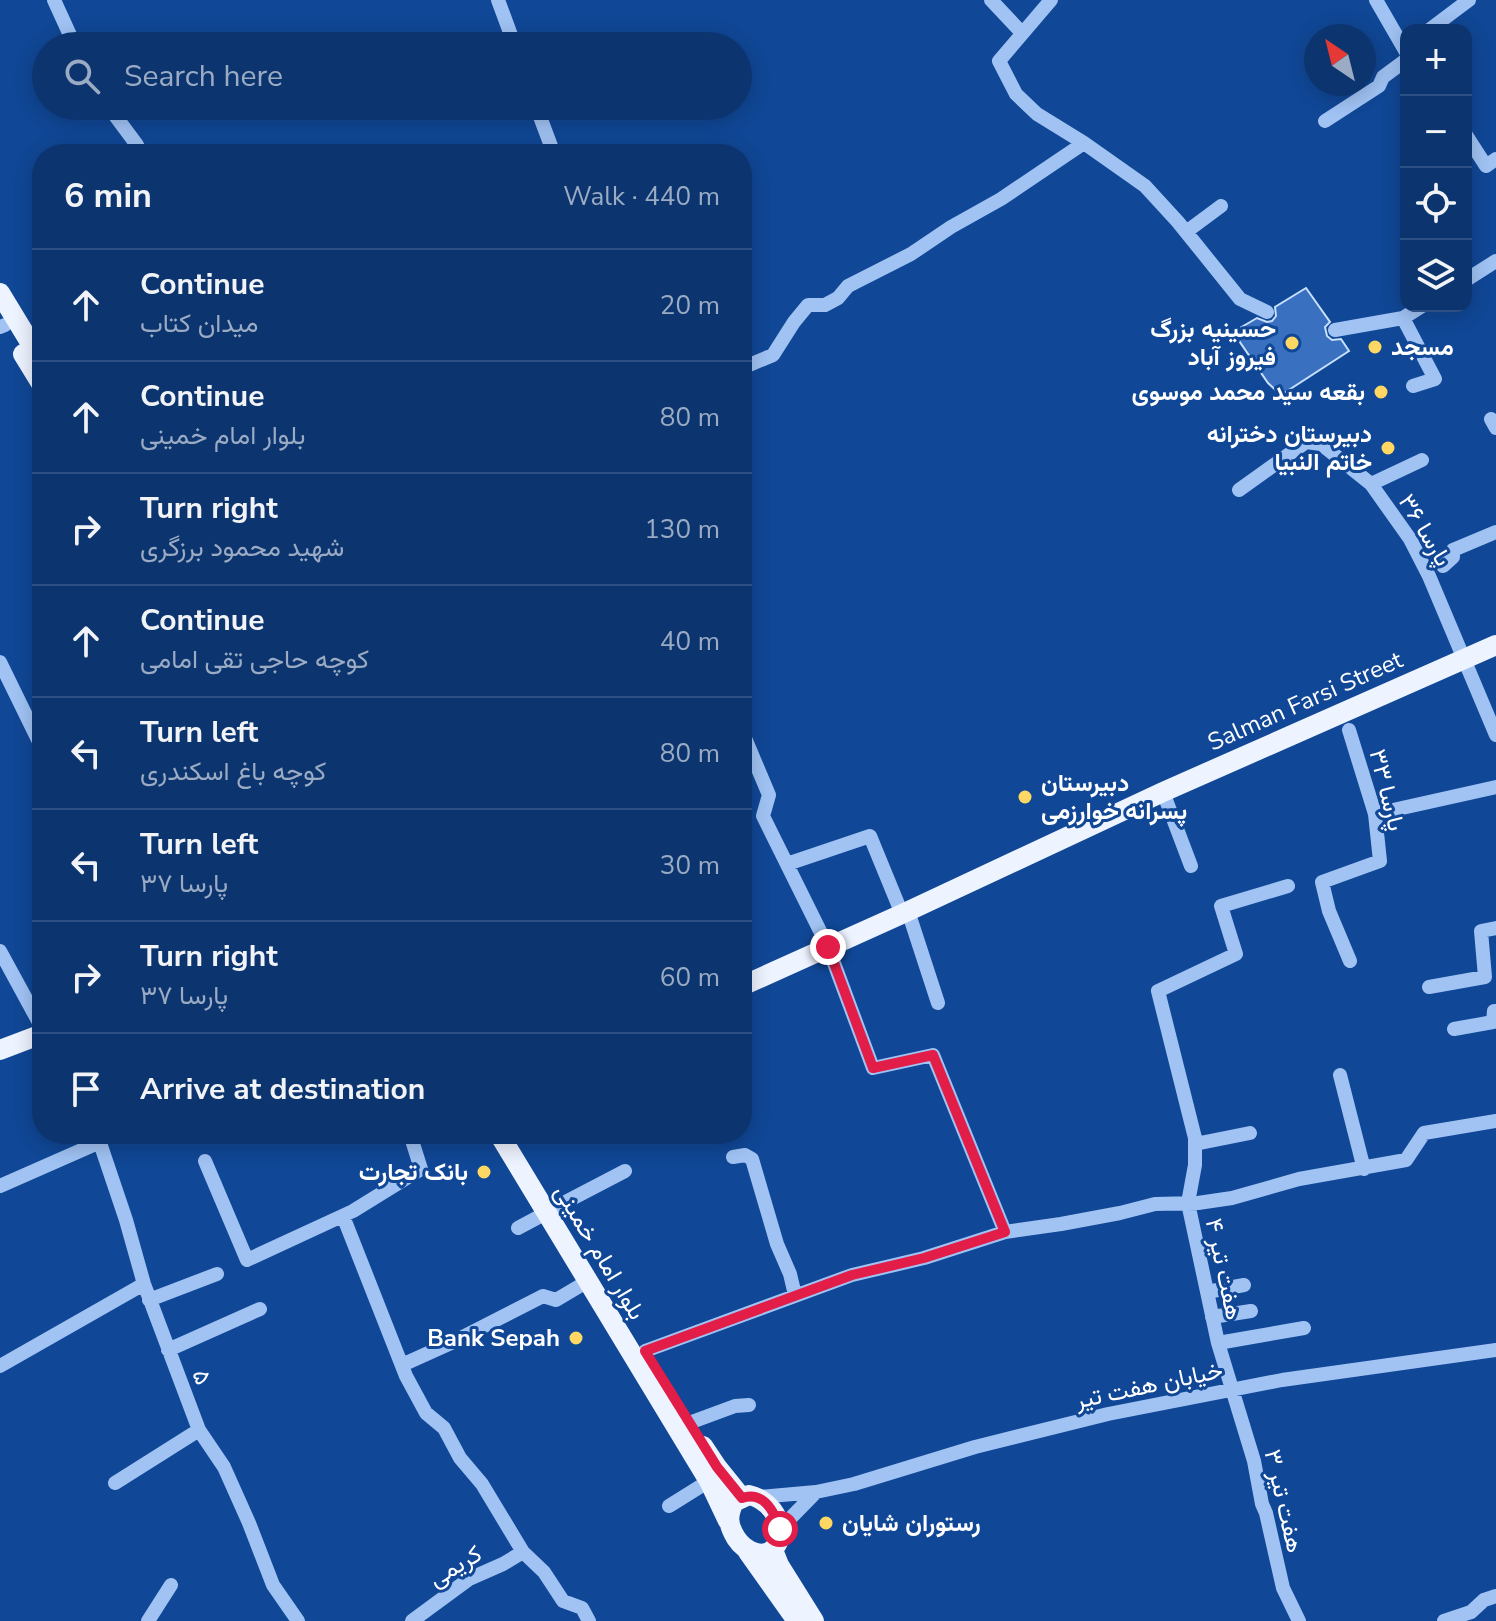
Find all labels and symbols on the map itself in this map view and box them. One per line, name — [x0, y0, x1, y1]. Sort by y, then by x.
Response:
north arrow — [1304, 24, 1376, 96]
place label: حسینیه بزرگ فیروز آباد — [1150, 313, 1276, 373]
place label: مسجد — [1391, 331, 1454, 363]
marker: حسینیه بزرگ فیروز آباد — [1283, 334, 1301, 352]
marker: مسجد — [1366, 338, 1384, 356]
place label: بقعه سید محمد موسوی — [1132, 376, 1365, 408]
marker: بقعه سید محمد موسوی — [1372, 383, 1390, 401]
place label: دبیرستان دخترانه خاتم النبیا — [1207, 418, 1372, 478]
marker: دبیرستان دخترانه خاتم النبیا — [1379, 439, 1397, 457]
street label: پارسا ۳۶ — [1391, 488, 1459, 572]
street label: Salman Farsi Street — [1202, 643, 1408, 758]
street label: پارسا ۳۳ — [1361, 746, 1413, 834]
place label: دبیرستان پسرانه خوارزمی — [1041, 767, 1187, 827]
marker: دبیرستان پسرانه خوارزمی — [1016, 788, 1034, 806]
route end — [810, 929, 846, 965]
place label: بانک تجارت — [359, 1156, 468, 1188]
marker: بانک تجارت — [475, 1163, 493, 1181]
street label: بلوار امام خمینی — [547, 1178, 653, 1326]
street label: هفت تیر ۴ — [1198, 1215, 1250, 1323]
place label: Bank Sepah — [427, 1322, 560, 1354]
marker: Bank Sepah — [567, 1329, 585, 1347]
street label: خیابان هفت تیر — [1071, 1354, 1226, 1416]
street label: ۵ — [185, 1365, 219, 1389]
street label: هفت تیر ۳ — [1257, 1446, 1311, 1556]
place label: رستوران شایان — [842, 1507, 981, 1539]
route start — [762, 1511, 798, 1547]
marker: رستوران شایان — [817, 1514, 835, 1532]
street label: کریمی — [422, 1538, 488, 1594]

